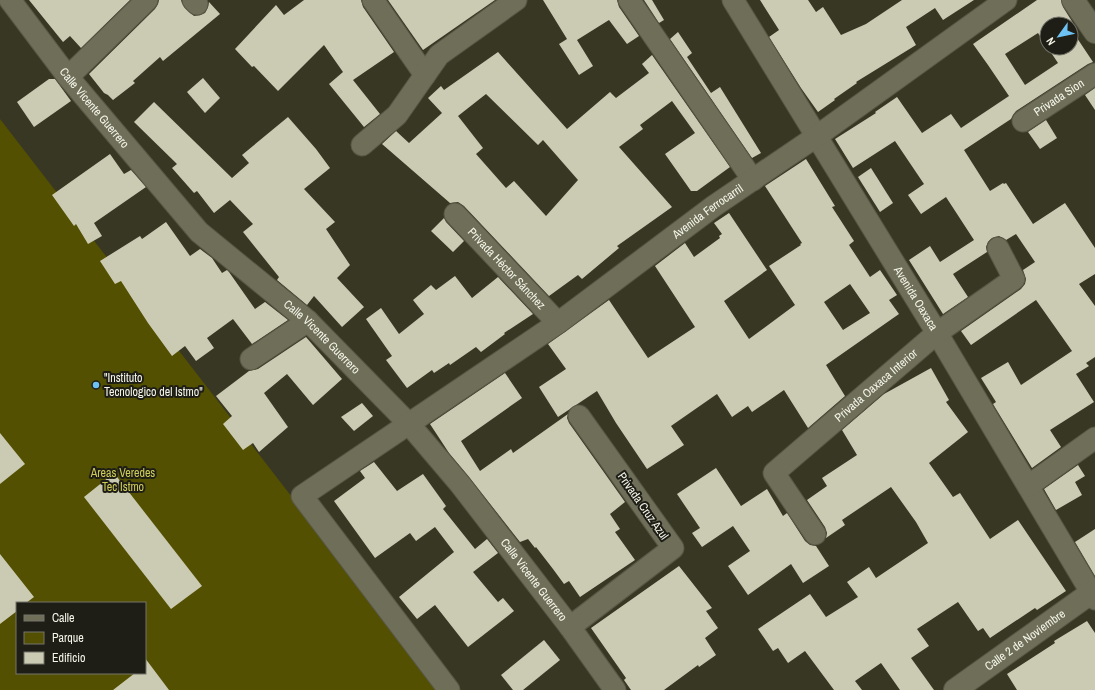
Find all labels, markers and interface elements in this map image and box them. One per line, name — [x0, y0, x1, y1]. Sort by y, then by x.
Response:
north arrow — [1039, 16, 1079, 56]
text: N — [1043, 35, 1058, 48]
street label: Calle Vicente Guerrero — [56, 64, 133, 152]
street label: Privada Sion — [1031, 75, 1087, 120]
street label: Avenida Ferrocarril — [668, 181, 746, 243]
street label: Privada Héctor Sánchez — [464, 224, 549, 313]
street label: Avenida Oaxaca — [889, 262, 942, 334]
street label: Calle Vicente Guerrero — [280, 296, 364, 377]
street label: Privada Oaxaca Interior — [831, 345, 922, 426]
place label: "Instituto Tecnologico del Istmo" — [104, 370, 203, 400]
marker: "Instituto Tecnologico del Istmo" — [91, 380, 101, 390]
park label: Areas Veredes Tec Istmo — [90, 465, 155, 495]
street label: Privada Cruz Azul — [614, 469, 672, 543]
street label: Calle Vicente Guerrero — [497, 535, 571, 625]
legend — [16, 602, 146, 674]
street label: Calle 2 de Noviembre — [982, 606, 1068, 674]
text: Calle — [52, 610, 74, 626]
text: Parque — [52, 630, 84, 646]
text: Edificio — [52, 650, 85, 666]

